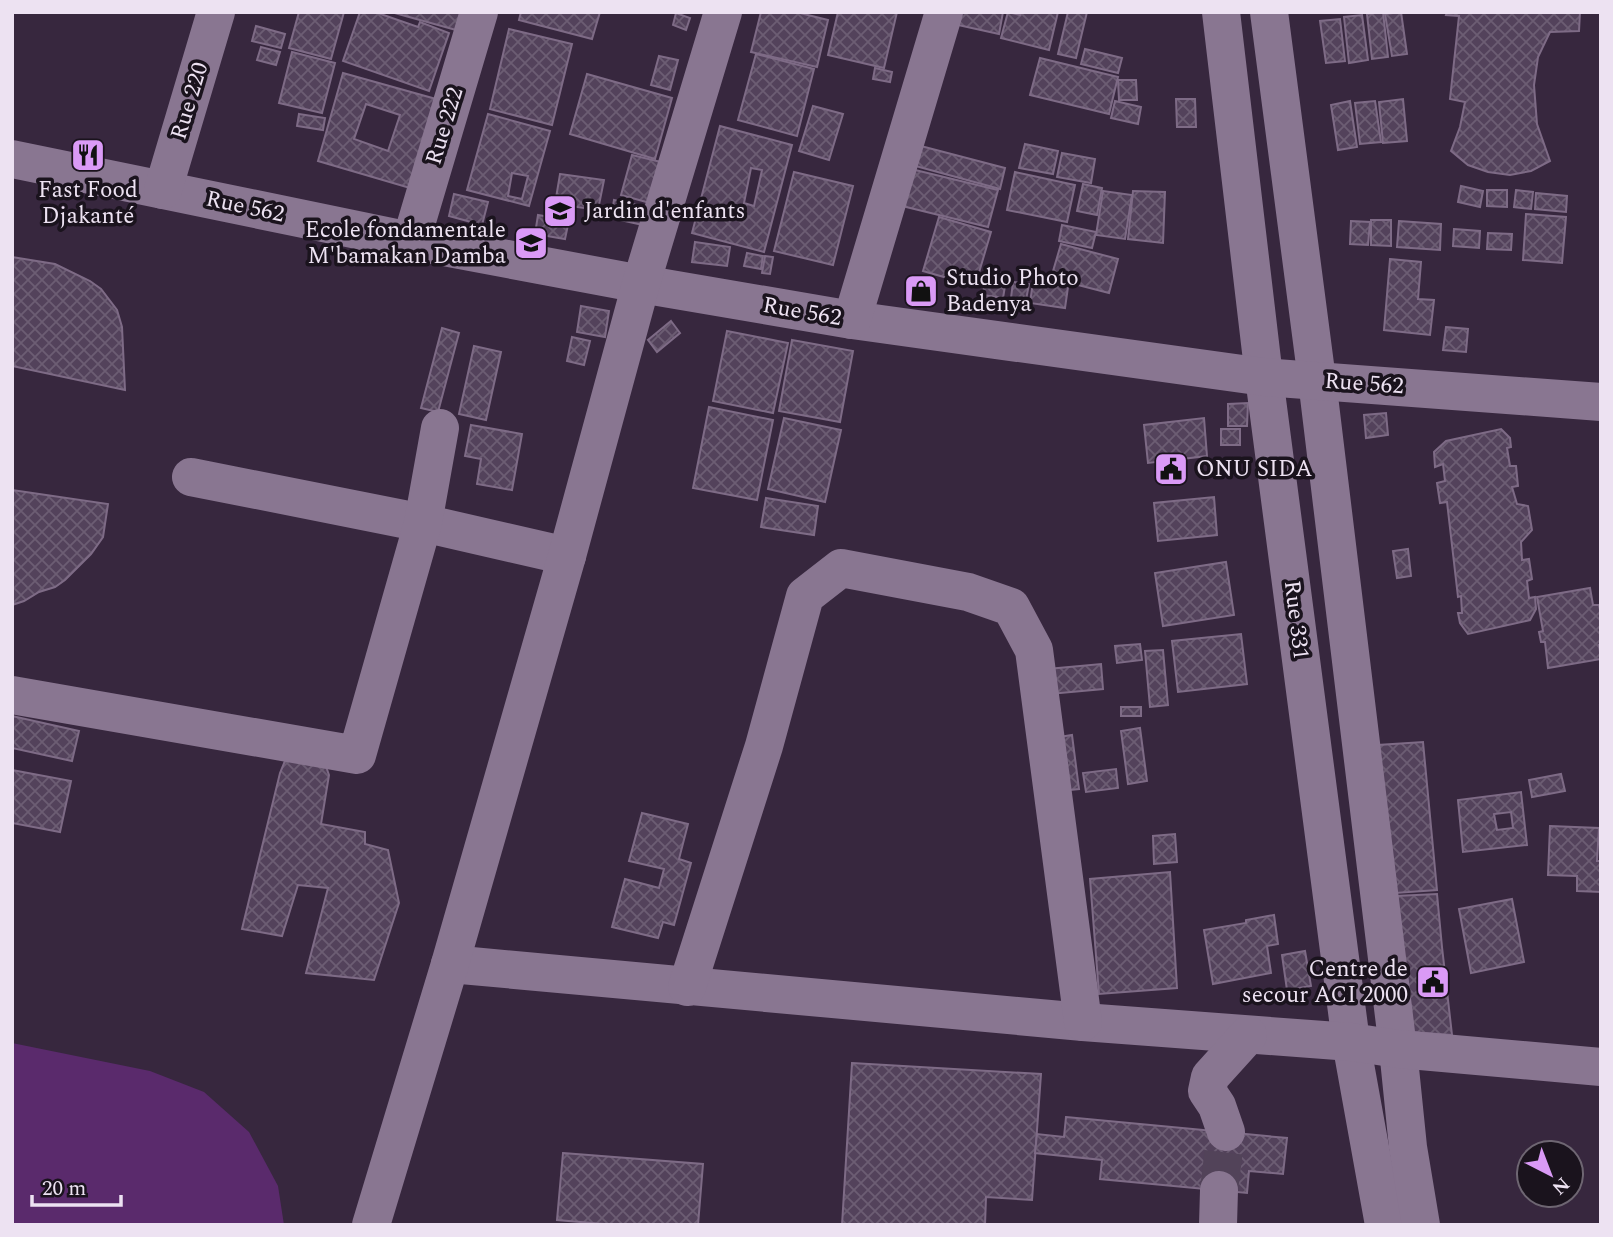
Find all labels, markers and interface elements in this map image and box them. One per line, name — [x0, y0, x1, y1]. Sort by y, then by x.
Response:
street label: Rue 220 — [162, 58, 218, 144]
street label: Rue 222 — [417, 83, 473, 169]
restaurant icon: Fast Food Djakanté — [69, 136, 107, 174]
place label: Fast Food Djakanté — [38, 173, 138, 234]
street label: Rue 562 — [202, 182, 288, 232]
school or university icon: Jardin d'enfants — [541, 192, 579, 230]
place label: Jardin d'enfants — [584, 194, 745, 229]
place label: Ecole fondamentale M'bamakan Damba — [305, 213, 506, 274]
school or university icon: Ecole fondamentale M'bamakan Damba — [512, 224, 550, 262]
place label: Studio Photo Badenya — [946, 261, 1079, 322]
shop icon: Studio Photo Badenya — [902, 272, 940, 310]
street label: Rue 562 — [760, 288, 844, 336]
street label: Rue 562 — [1323, 364, 1405, 404]
public building icon: ONU SIDA — [1152, 450, 1190, 488]
place label: ONU SIDA — [1196, 452, 1312, 487]
street label: Rue 331 — [1274, 578, 1318, 662]
place label: Centre de secour ACI 2000 — [1242, 952, 1408, 1013]
public building icon: Centre de secour ACI 2000 — [1414, 963, 1452, 1001]
north arrow — [1515, 1139, 1585, 1209]
scale bar — [32, 1164, 121, 1208]
text: N — [1545, 1170, 1576, 1201]
text: 20 m — [42, 1173, 86, 1205]

